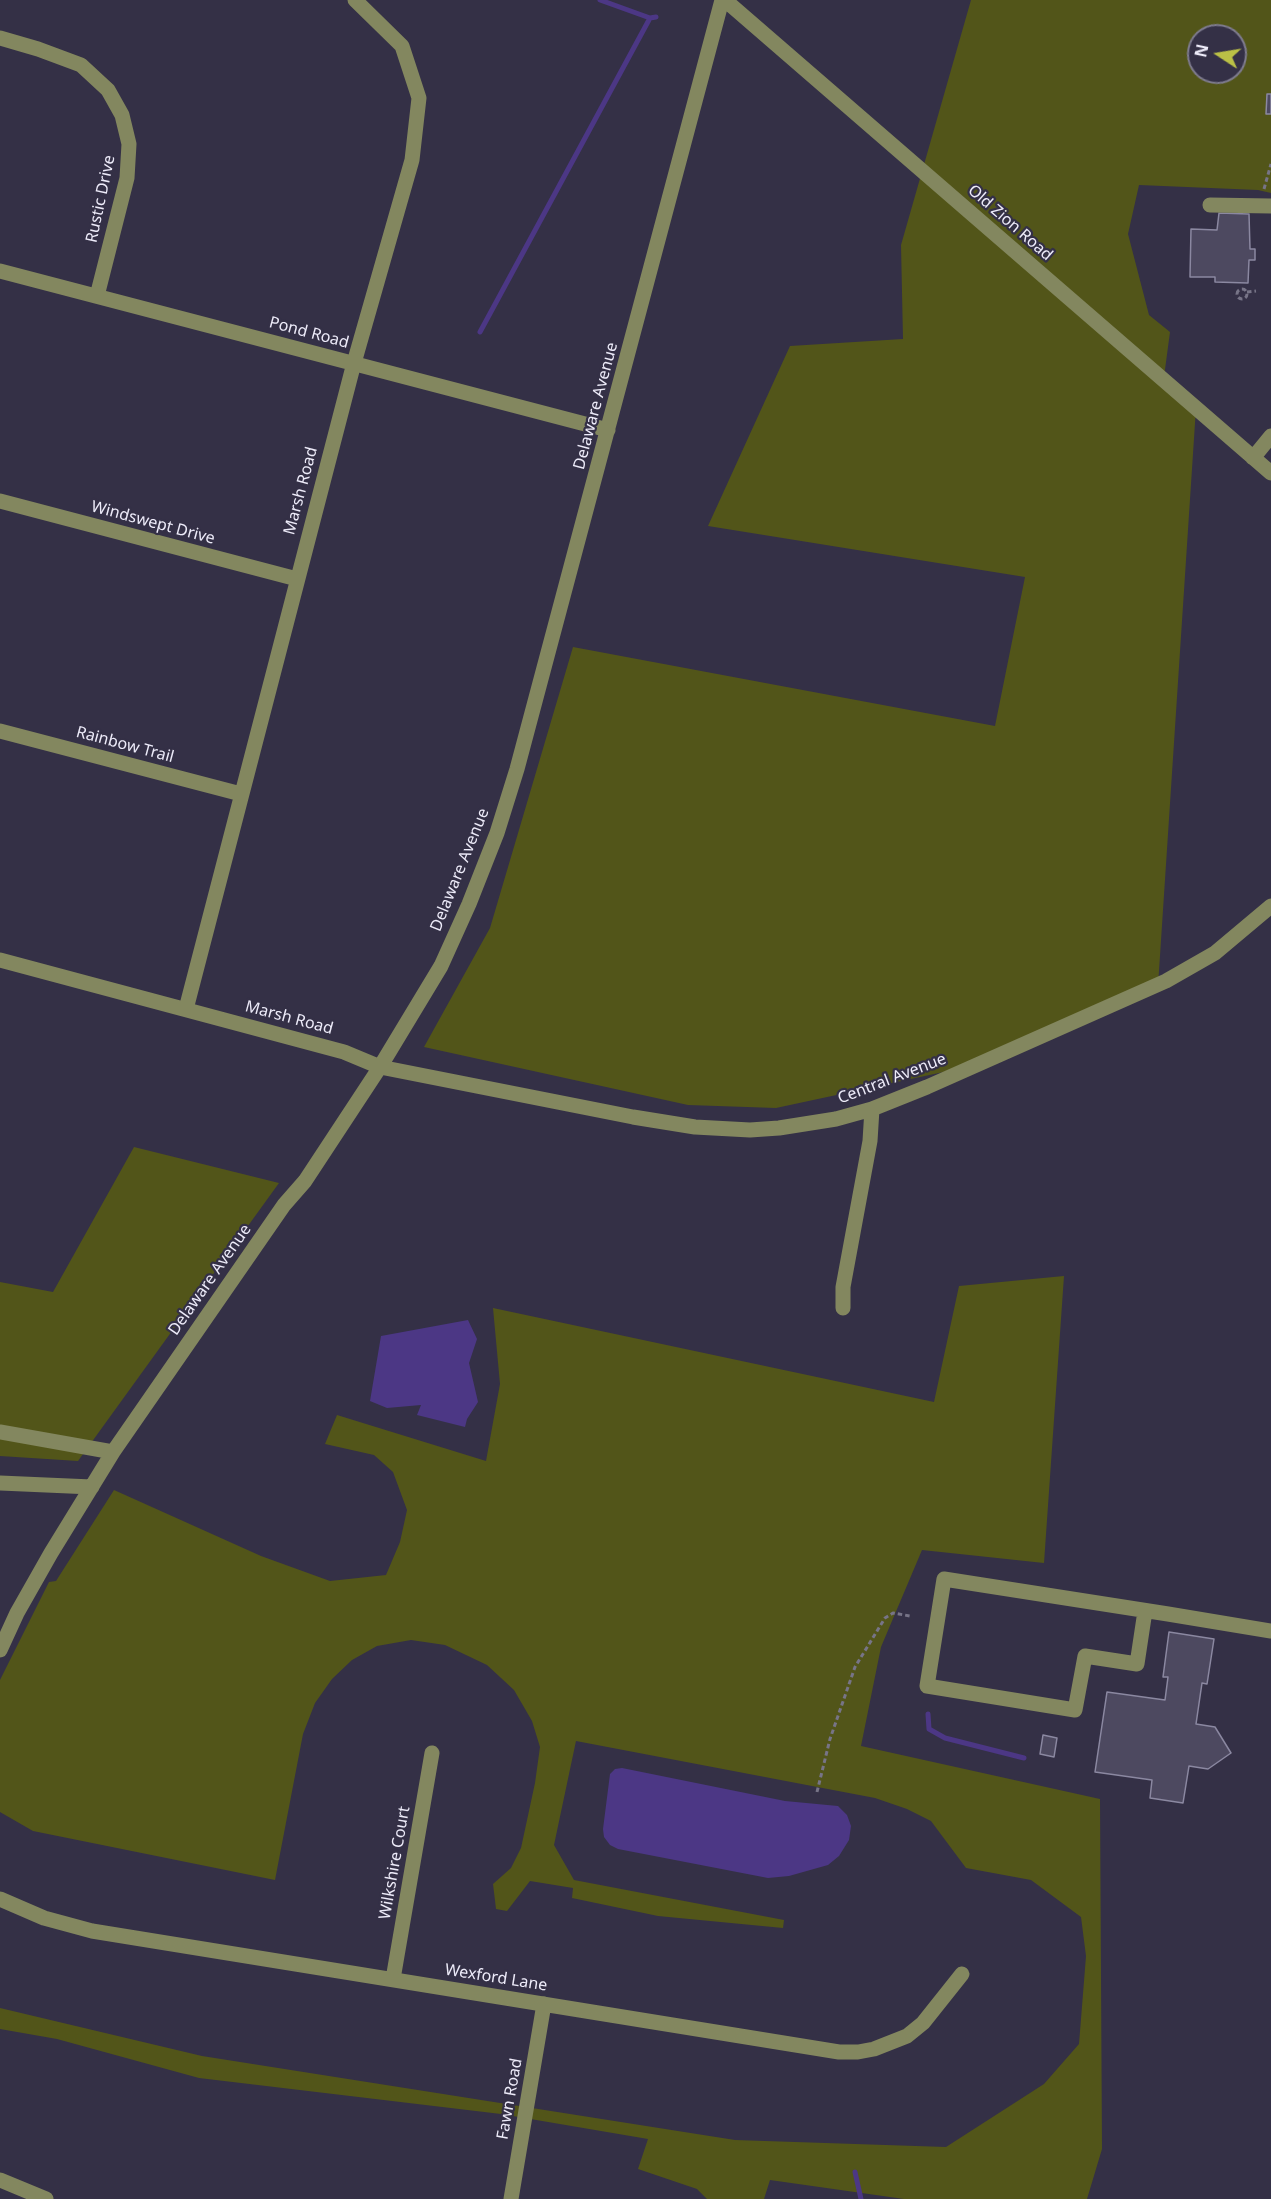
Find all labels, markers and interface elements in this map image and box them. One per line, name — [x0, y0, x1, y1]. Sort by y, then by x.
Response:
north arrow — [1187, 24, 1247, 84]
text: N — [1189, 42, 1213, 59]
street label: Rustic Drive — [82, 154, 120, 244]
street label: Old Zion Road — [964, 181, 1056, 265]
street label: Pond Road — [267, 313, 351, 353]
street label: Delaware Avenue — [570, 340, 622, 472]
street label: Marsh Road — [280, 445, 322, 537]
street label: Windswept Drive — [89, 497, 217, 549]
street label: Rainbow Trail — [74, 723, 176, 767]
street label: Delaware Avenue — [427, 806, 493, 934]
street label: Marsh Road — [243, 997, 335, 1039]
street label: Central Avenue — [835, 1050, 949, 1108]
street label: Delaware Avenue — [165, 1221, 255, 1339]
street label: Wilkshire Court — [376, 1805, 414, 1921]
street label: Wexford Lane — [443, 1960, 549, 1996]
street label: Fawn Road — [493, 2057, 527, 2141]

